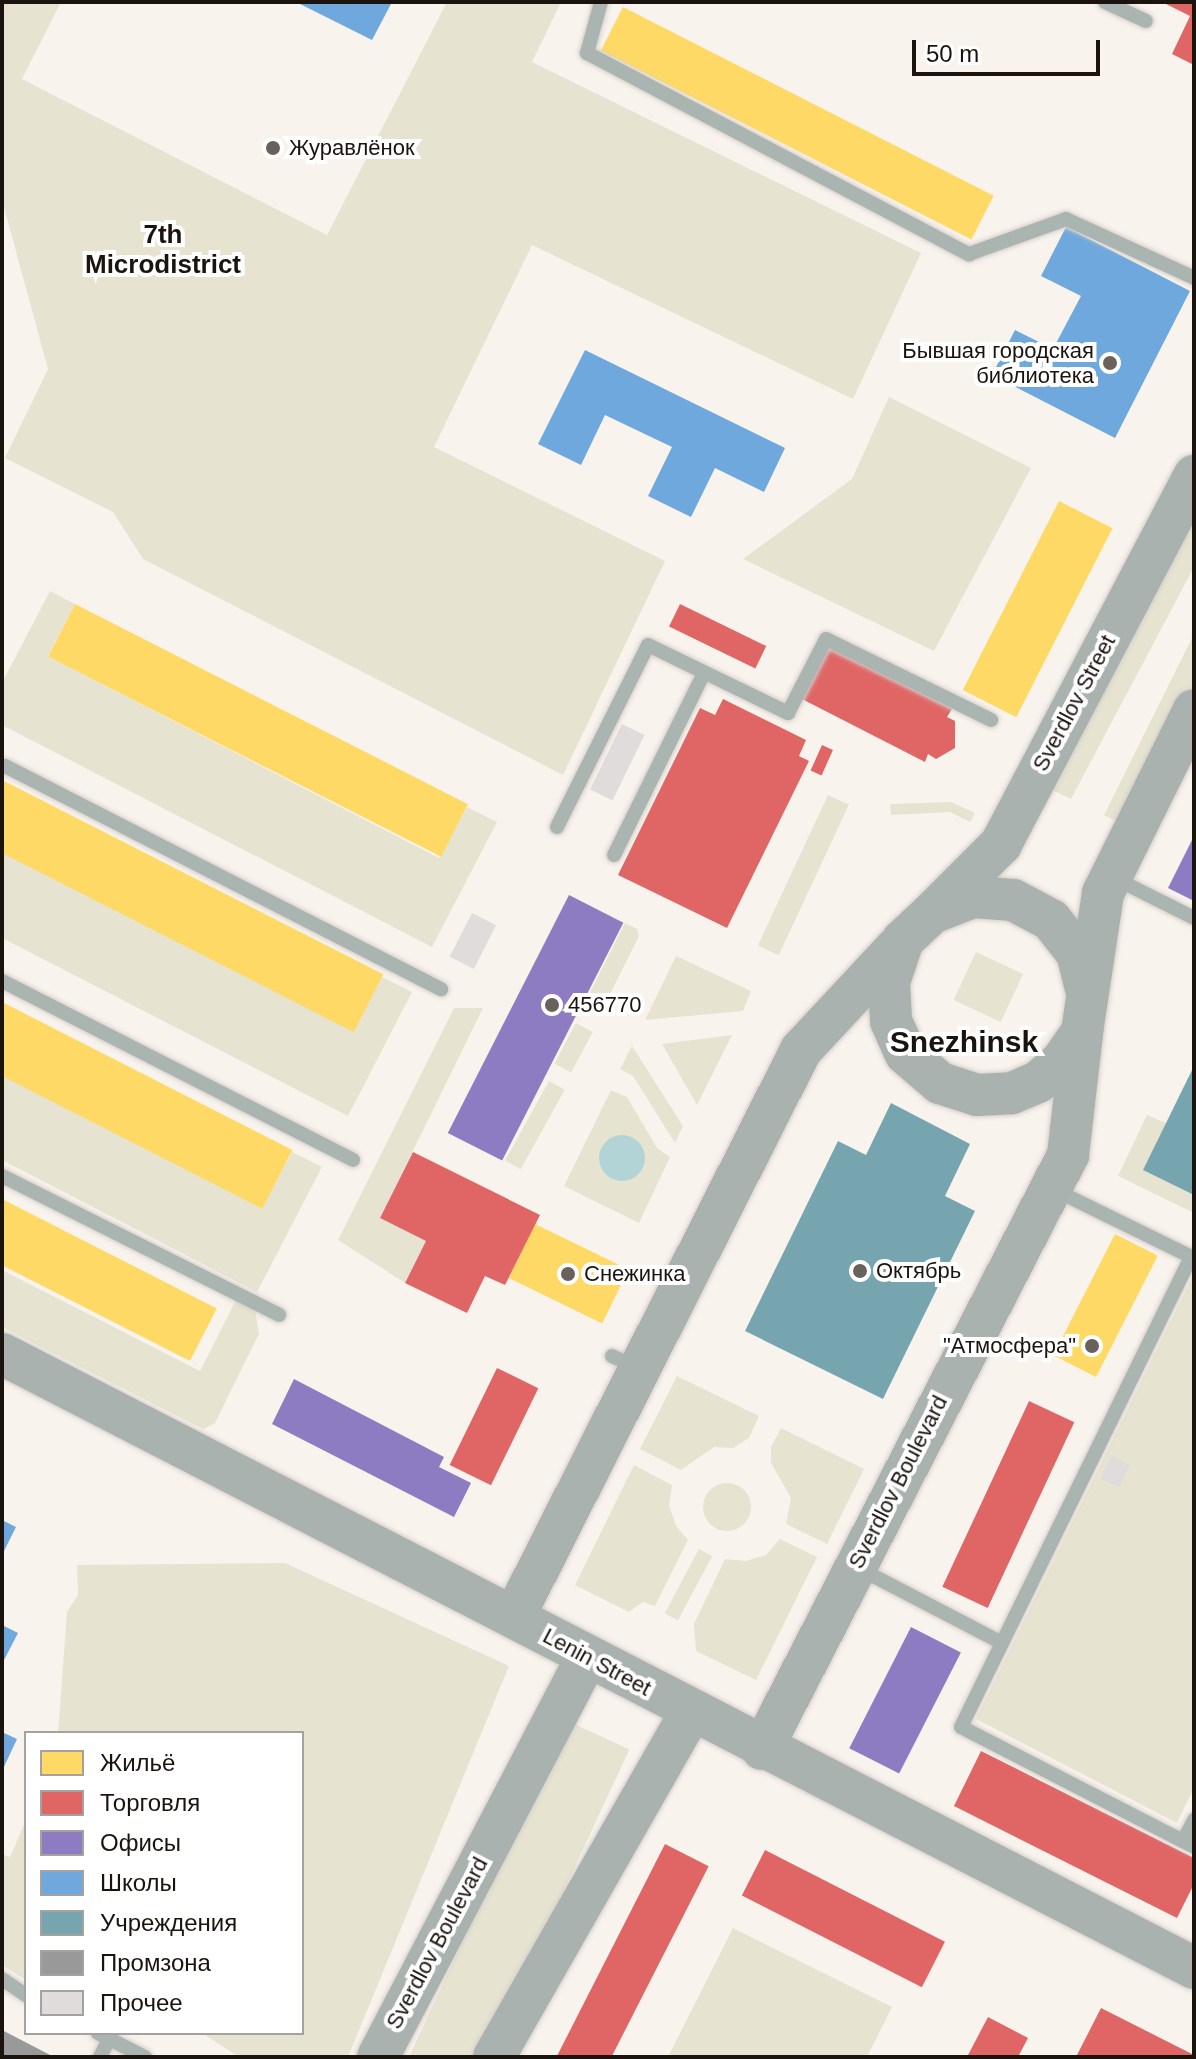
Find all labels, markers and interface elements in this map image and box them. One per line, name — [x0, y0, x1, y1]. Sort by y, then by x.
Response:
scale bar — [916, 24, 1104, 74]
text: 50 m — [926, 40, 979, 67]
place label: Журавлёнок — [289, 135, 415, 161]
marker: Журавлёнок — [264, 139, 282, 157]
district label: 7th Microdistrict — [85, 219, 241, 280]
place label: Бывшая городская библиотека — [902, 337, 1094, 388]
marker: Бывшая городская библиотека — [1101, 354, 1119, 372]
street label: Sverdlov Street — [1027, 630, 1121, 776]
place label: 456770 — [568, 992, 641, 1018]
marker: 456770 — [543, 996, 561, 1014]
district label: Snezhinsk — [890, 1024, 1038, 1060]
place label: Октябрь — [876, 1258, 961, 1284]
place label: Снежинка — [584, 1261, 686, 1287]
marker: Октябрь — [851, 1262, 869, 1280]
marker: Снежинка — [559, 1265, 577, 1283]
place label: "Атмосфера" — [943, 1333, 1076, 1359]
marker: "Атмосфера" — [1083, 1337, 1101, 1355]
street label: Sverdlov Boulevard — [843, 1391, 953, 1573]
street label: Lenin Street — [538, 1622, 656, 1702]
legend — [24, 1731, 304, 2035]
text: Жильё — [100, 1749, 175, 1776]
text: Торговля — [100, 1789, 200, 1816]
text: Офисы — [100, 1829, 181, 1856]
street label: Sverdlov Boulevard — [381, 1853, 493, 2033]
text: Школы — [100, 1869, 177, 1896]
text: Учреждения — [100, 1909, 237, 1936]
text: Промзона — [100, 1949, 211, 1976]
text: Прочее — [100, 1989, 183, 2016]

